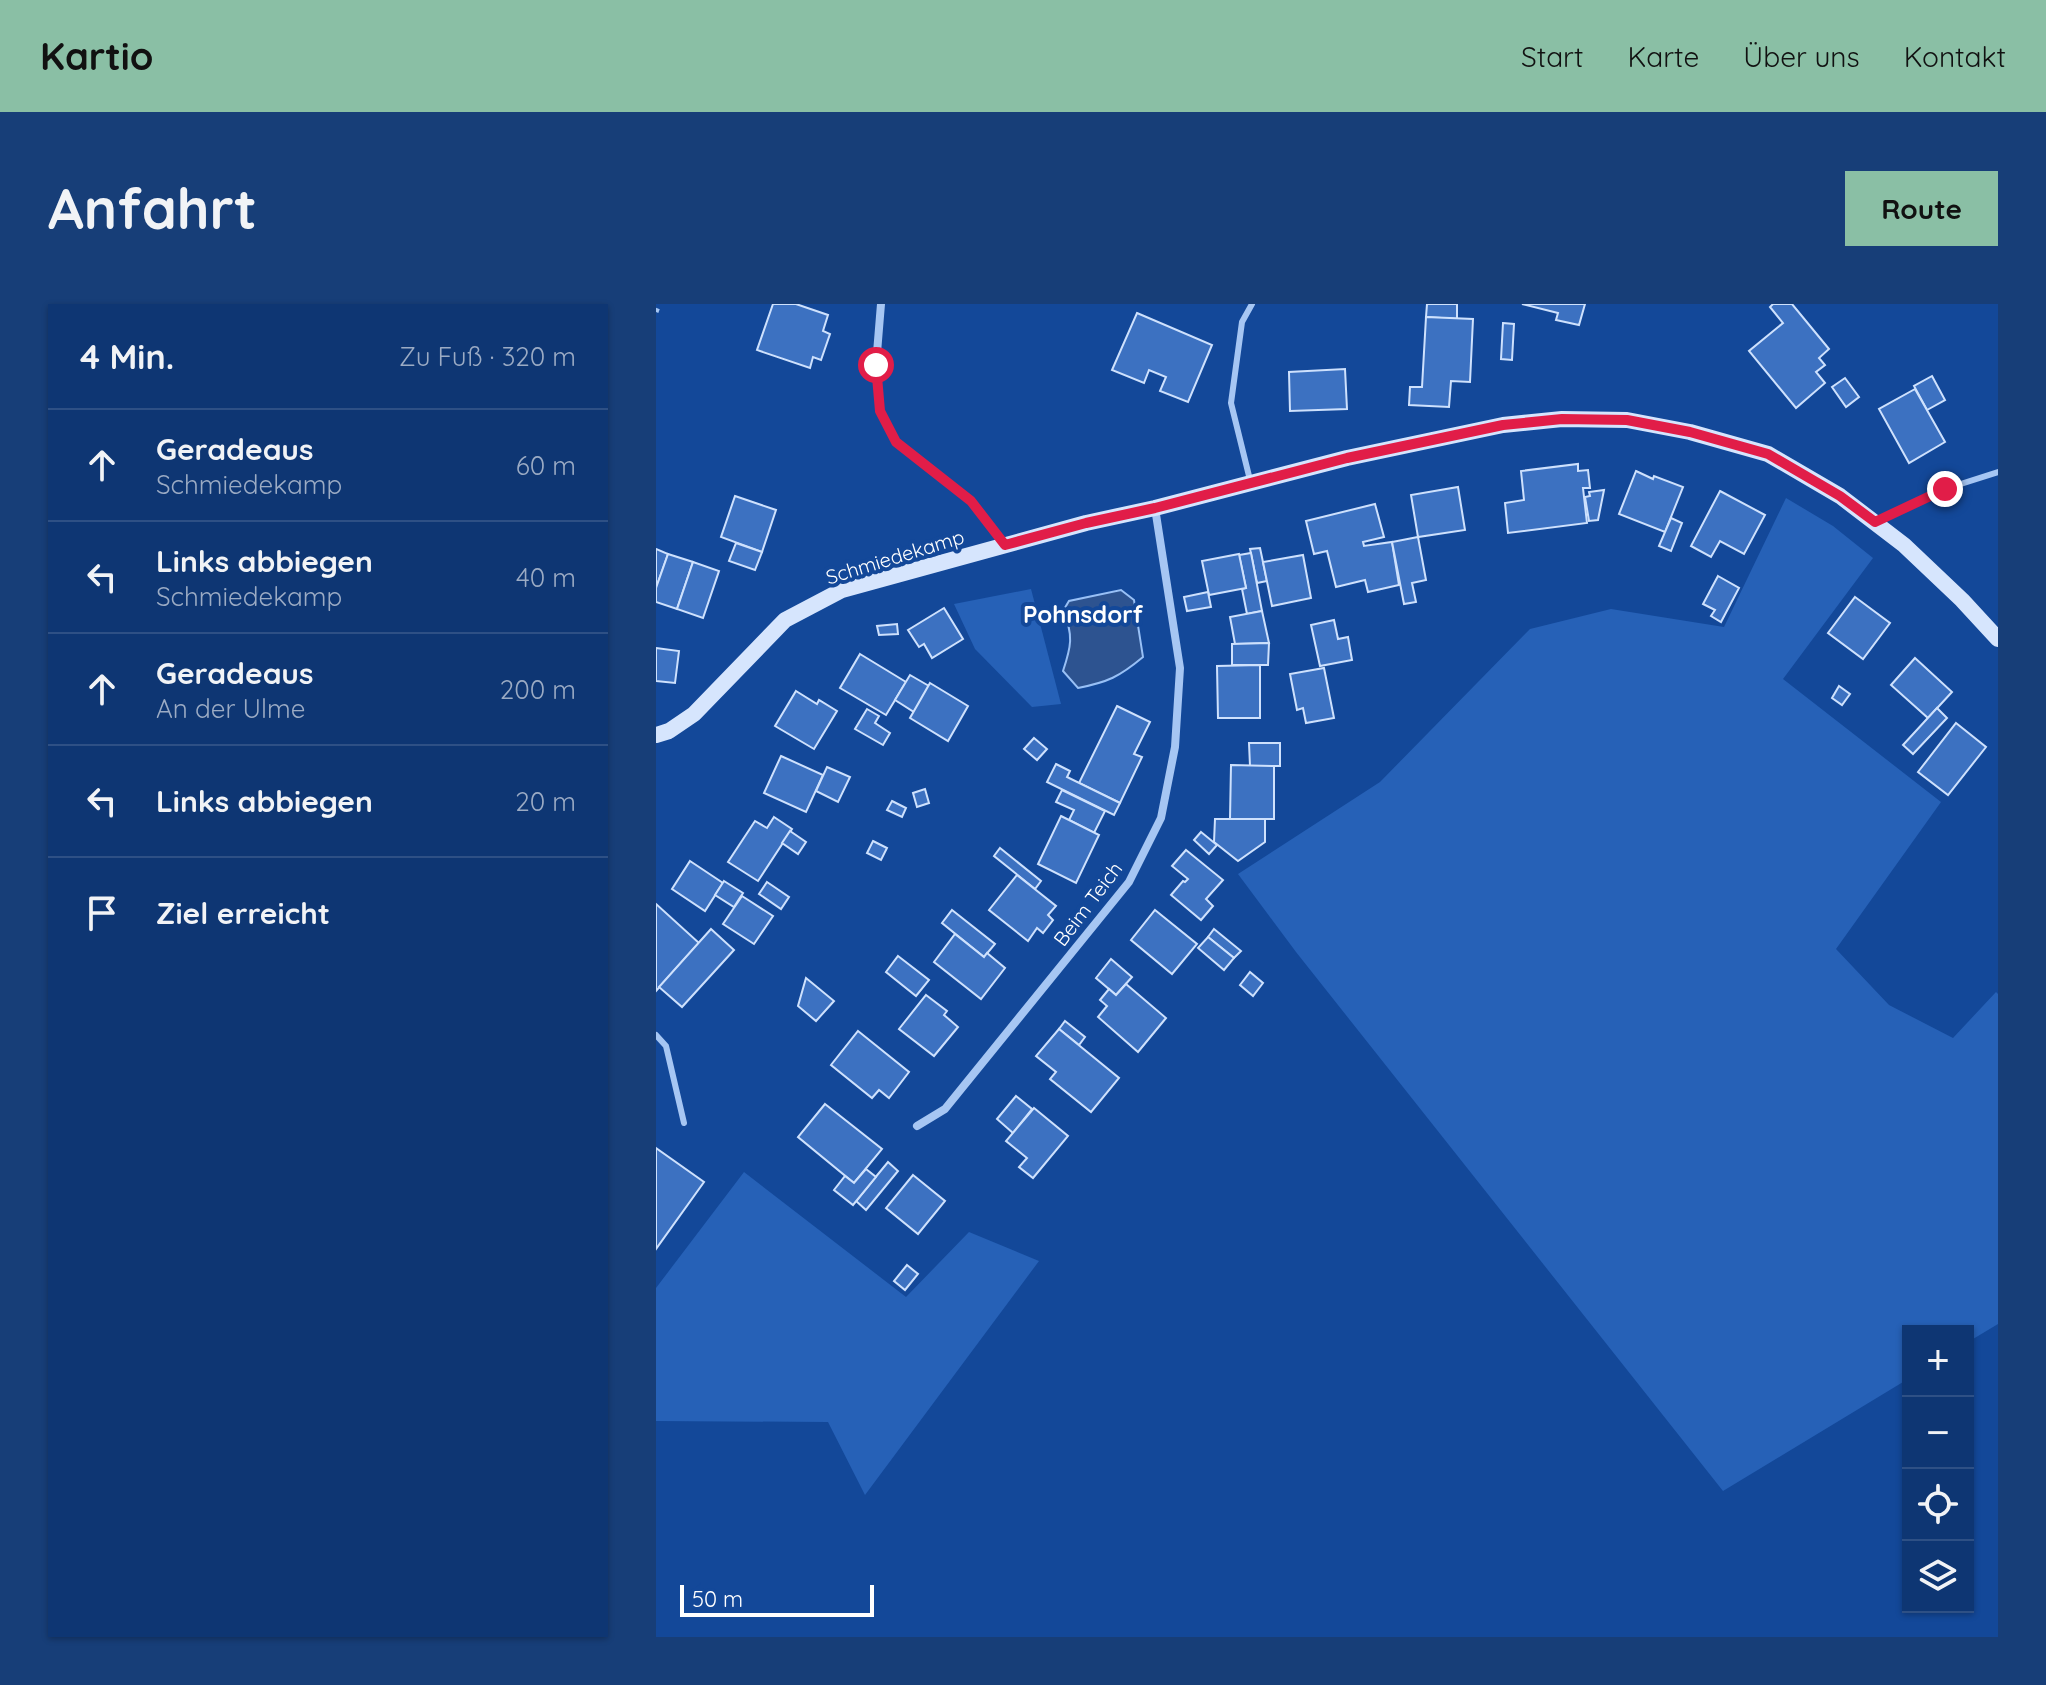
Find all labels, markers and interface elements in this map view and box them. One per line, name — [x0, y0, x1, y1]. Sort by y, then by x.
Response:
text: Kartio — [40, 32, 153, 80]
text: Start — [1521, 39, 1583, 74]
text: Karte — [1627, 39, 1699, 74]
text: Über uns — [1743, 39, 1860, 74]
text: Kontakt — [1904, 39, 2006, 74]
button: Route — [1845, 171, 1998, 246]
text: Anfahrt — [48, 173, 257, 243]
text: 4 Min. — [80, 335, 174, 378]
text: Zu Fuß · 320 m — [399, 340, 576, 373]
route start — [858, 347, 894, 383]
text: Geradeaus — [156, 430, 313, 468]
icon: ahead — [80, 443, 124, 487]
text: 60 m — [516, 449, 576, 482]
text: Schmiedekamp — [156, 468, 342, 501]
route end — [1927, 471, 1963, 507]
street label: Schmiedekamp — [823, 524, 967, 589]
text: Links abbiegen — [156, 542, 373, 580]
icon: left — [80, 555, 124, 599]
text: 40 m — [516, 561, 576, 594]
text: Schmiedekamp — [156, 580, 342, 613]
district label: Pohnsdorf — [1023, 599, 1144, 629]
text: Geradeaus — [156, 654, 313, 692]
icon: ahead — [80, 667, 124, 711]
text: 200 m — [500, 673, 576, 706]
text: An der Ulme — [156, 692, 305, 725]
icon: left — [80, 779, 124, 823]
text: Links abbiegen — [156, 782, 373, 820]
text: 20 m — [515, 785, 576, 818]
street label: Beim Teich — [1048, 857, 1127, 951]
icon: arrive — [80, 891, 124, 935]
text: Ziel erreicht — [156, 894, 330, 932]
map controls — [1902, 1325, 1974, 1613]
button: + — [1902, 1325, 1974, 1397]
button: − — [1902, 1397, 1974, 1469]
button: locate — [1902, 1469, 1974, 1541]
button: layers — [1902, 1541, 1974, 1613]
scale bar — [680, 1581, 874, 1617]
text: 50 m — [692, 1585, 743, 1613]

